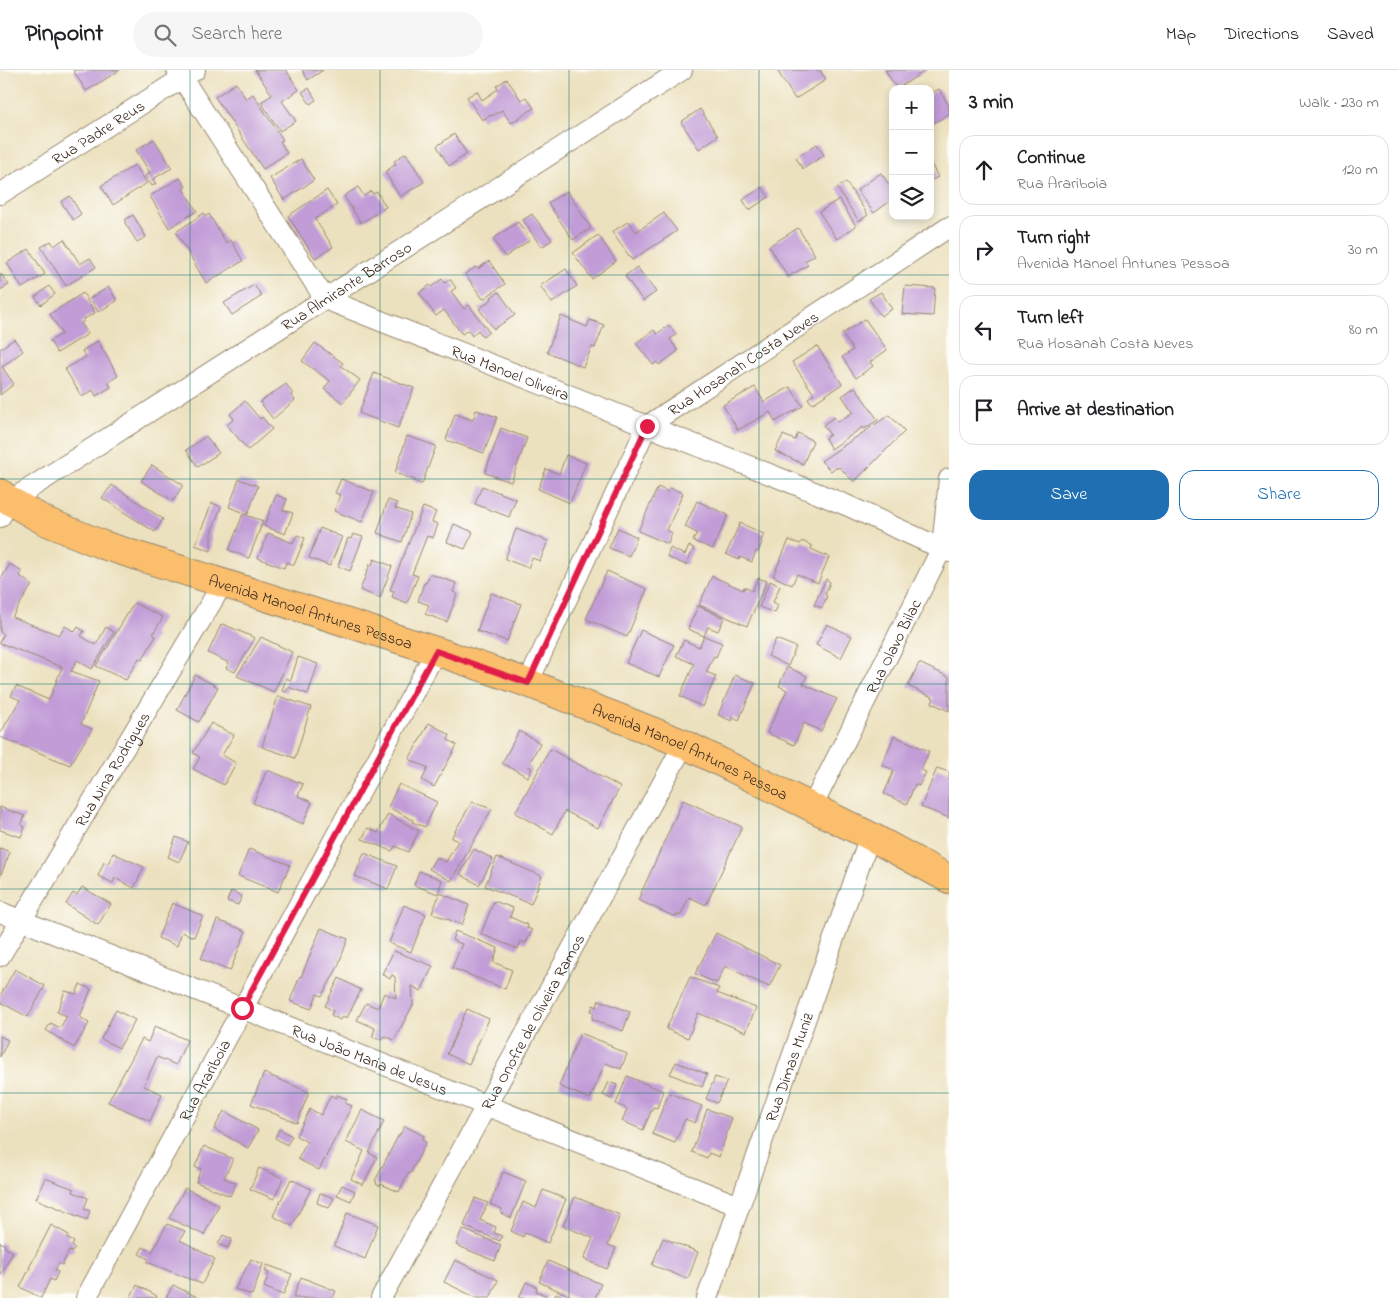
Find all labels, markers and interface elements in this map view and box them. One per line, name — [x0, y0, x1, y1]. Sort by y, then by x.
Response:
search box — [133, 12, 483, 57]
text: Pinpoint — [25, 17, 103, 52]
icon: search — [151, 21, 179, 49]
text: Search here — [191, 21, 282, 48]
text: Map — [1166, 22, 1196, 48]
text: Directions — [1224, 22, 1299, 48]
text: Saved — [1327, 22, 1374, 48]
map controls — [889, 85, 934, 220]
button: + — [889, 85, 934, 130]
text: 3 min — [969, 88, 1013, 118]
text: Walk · 230 m — [1299, 91, 1379, 115]
street label: Rua Padre Reus — [48, 95, 150, 172]
button: − — [889, 130, 934, 175]
text: Continue — [1017, 145, 1085, 172]
icon: ahead — [970, 156, 998, 184]
text: 120 m — [1342, 158, 1378, 182]
text: Rua Arariboia — [1017, 172, 1107, 196]
button: layers — [889, 175, 934, 220]
text: Turn right — [1017, 225, 1090, 252]
street label: Rua Almirante Barroso — [277, 236, 417, 338]
icon: right — [970, 236, 998, 264]
text: 30 m — [1348, 238, 1378, 262]
text: Avenida Manoel Antunes Pessoa — [1017, 252, 1230, 276]
text: Turn left — [1017, 305, 1084, 332]
street label: Rua Hosanah Costa Neves — [664, 306, 824, 423]
icon: left — [970, 316, 998, 344]
text: 80 m — [1349, 318, 1378, 342]
text: Rua Hosanah Costa Neves — [1017, 332, 1193, 356]
street label: Rua Manoel Oliveira — [447, 340, 573, 408]
icon: arrive — [970, 396, 998, 424]
text: Arrive at destination — [1017, 397, 1174, 424]
route end — [636, 415, 659, 438]
button: Save — [969, 470, 1169, 520]
button: Share — [1179, 470, 1379, 520]
street label: Avenida Manoel Antunes Pessoa — [205, 569, 415, 657]
street label: Rua Olavo Bilac — [861, 595, 929, 698]
street label: Avenida Manoel Antunes Pessoa — [588, 699, 792, 808]
street label: Rua Nina Rodrigues — [70, 708, 157, 832]
street label: Rua Onofre de Oliveira Ramos — [476, 930, 592, 1115]
route start — [231, 997, 254, 1020]
street label: Rua Dimas Muniz — [760, 1009, 821, 1126]
street label: Rua João Maria de Jesus — [287, 1019, 451, 1103]
street label: Rua Arariboia — [174, 1035, 238, 1126]

